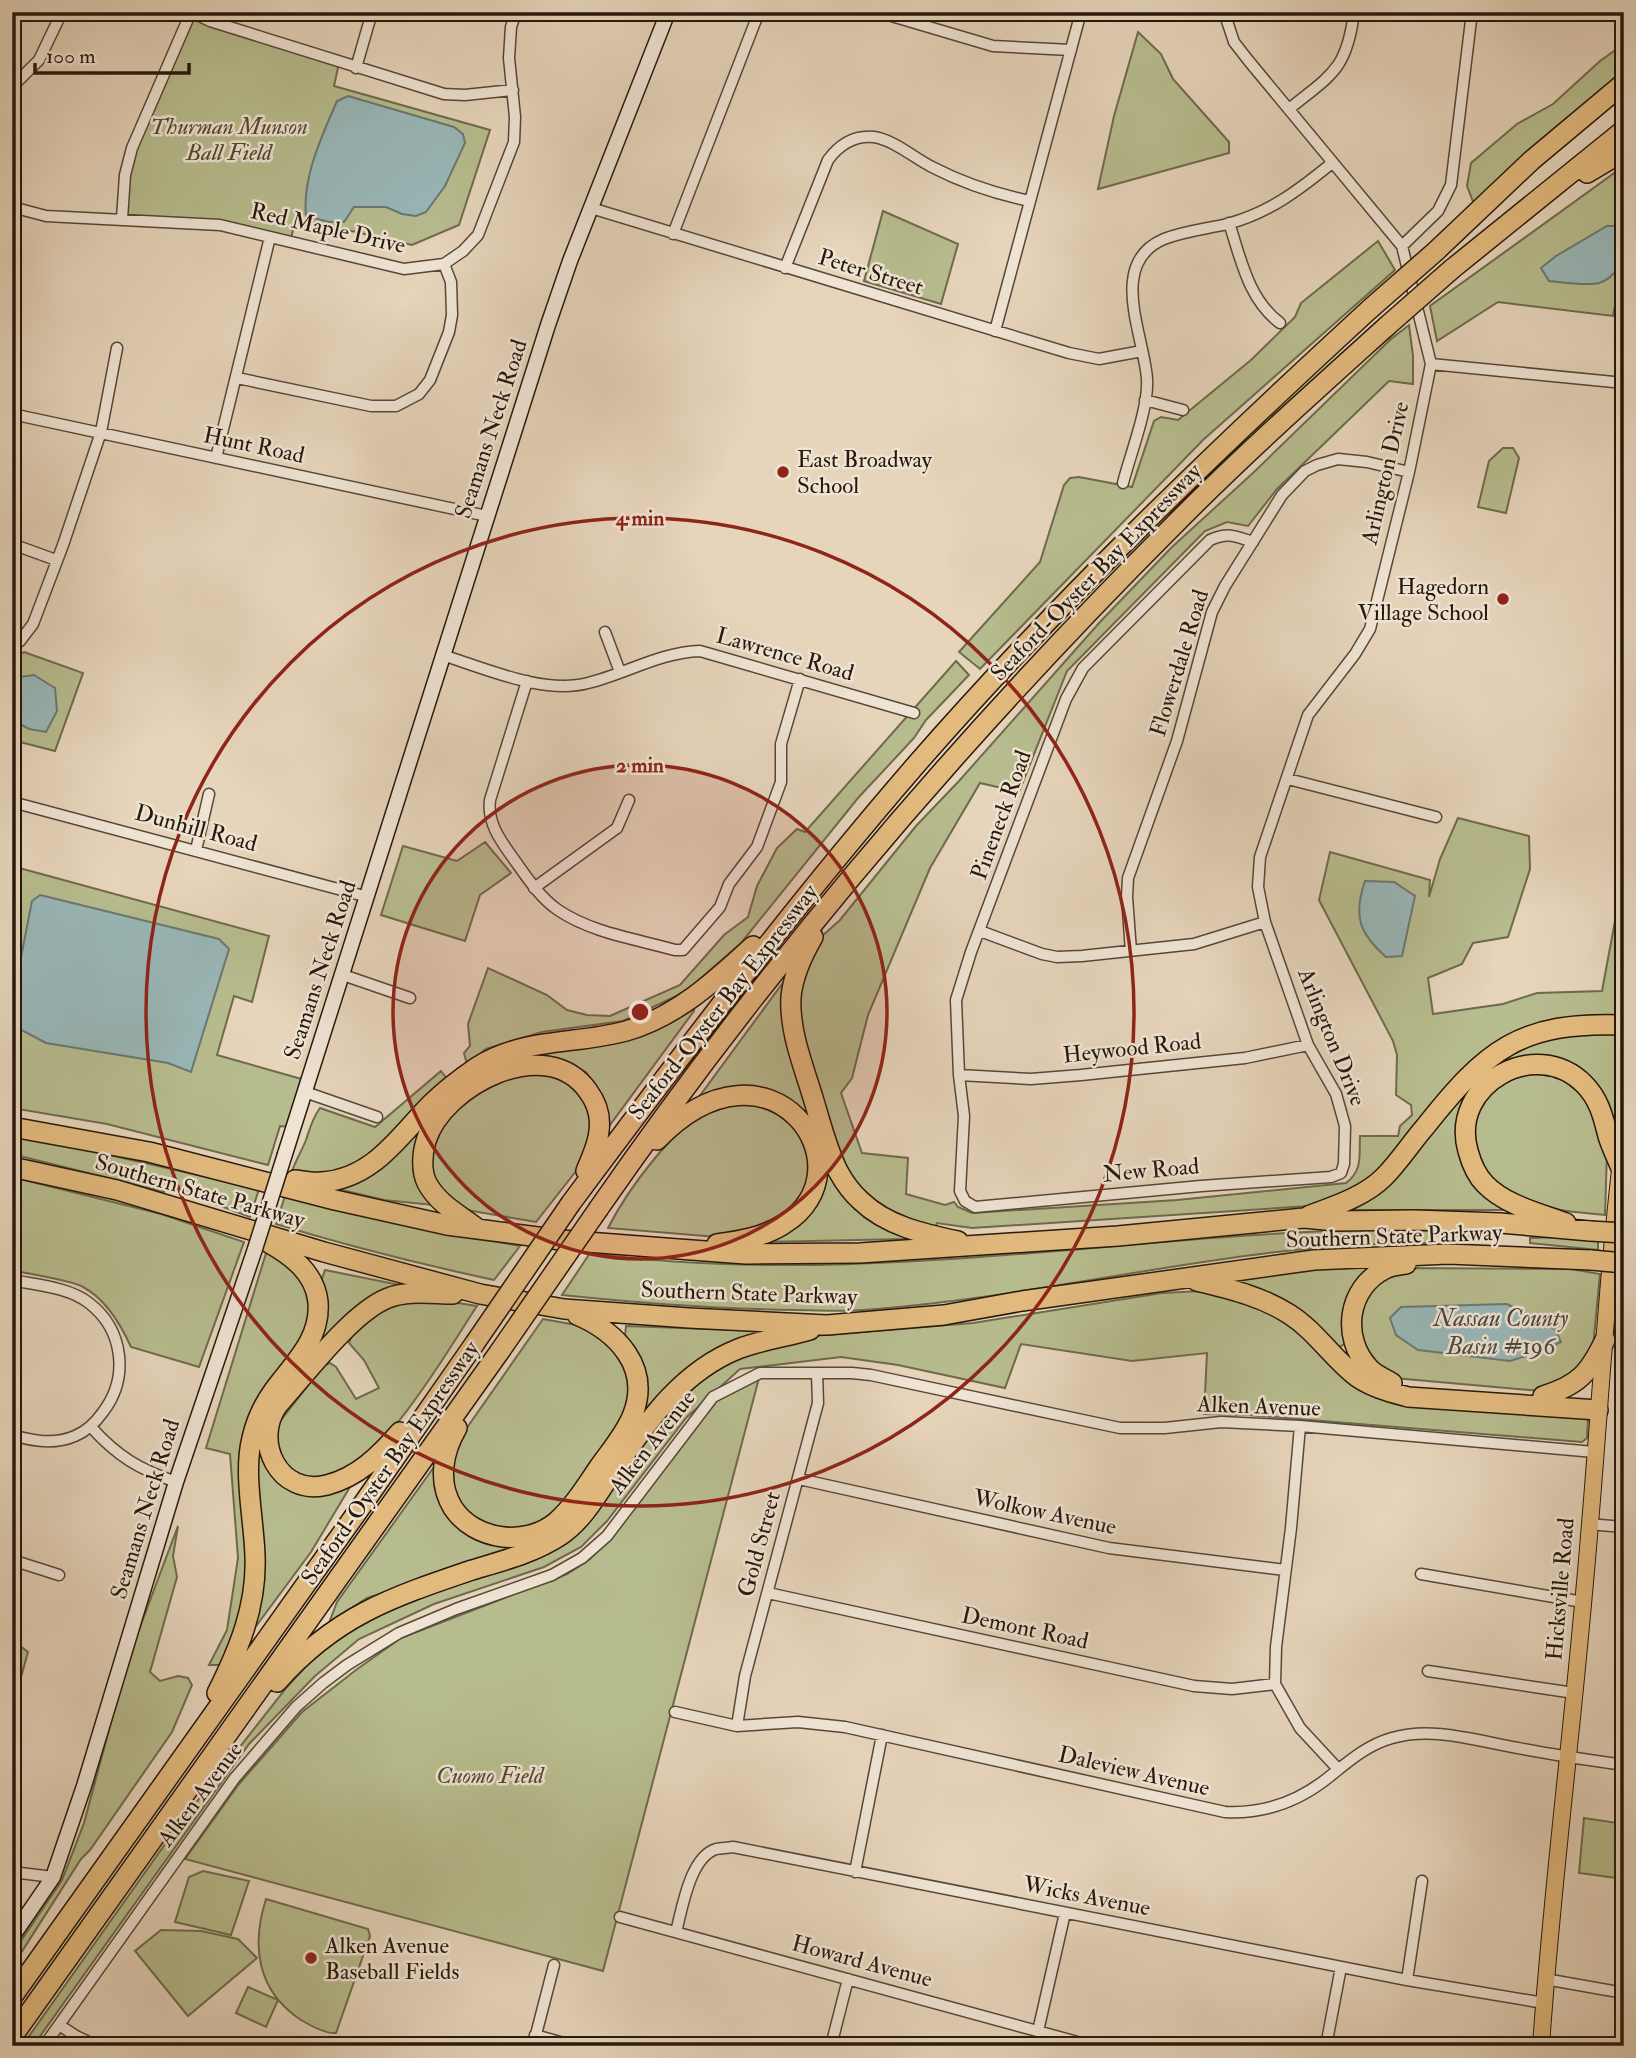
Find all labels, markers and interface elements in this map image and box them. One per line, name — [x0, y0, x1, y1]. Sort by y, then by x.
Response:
scale bar — [35, 32, 189, 76]
text: 100 m — [46, 43, 96, 70]
park label: Thurman Munson Ball Field — [150, 112, 308, 167]
street label: Red Maple Drive — [248, 196, 409, 261]
street label: Peter Street — [815, 242, 927, 302]
street label: Seamans Neck Road — [448, 336, 534, 522]
street label: Arlington Drive — [1354, 398, 1416, 548]
street label: Hunt Road — [201, 420, 307, 470]
place label: East Broadway School — [797, 445, 933, 500]
street label: Seaford-Oyster Bay Expressway — [984, 456, 1209, 688]
marker: East Broadway School — [775, 464, 791, 480]
text: 4 min — [615, 505, 664, 532]
place label: Hagedorn Village School — [1358, 572, 1489, 627]
street label: Flowerdale Road — [1143, 586, 1215, 740]
marker: Hagedorn Village School — [1495, 591, 1511, 607]
street label: Lawrence Road — [713, 621, 857, 687]
street label: Pineneck Road — [964, 746, 1038, 884]
text: 2 min — [616, 752, 664, 779]
street label: Dunhill Road — [132, 798, 260, 858]
street label: Seamans Neck Road — [277, 877, 363, 1063]
street label: Seaford-Oyster Bay Expressway — [622, 877, 826, 1127]
street label: Arlington Drive — [1291, 963, 1373, 1111]
centre of rings — [628, 1000, 652, 1024]
street label: Heywood Road — [1061, 1026, 1203, 1070]
street label: Southern State Parkway — [92, 1147, 309, 1235]
street label: New Road — [1102, 1151, 1200, 1189]
street label: Southern State Parkway — [1285, 1218, 1504, 1254]
street label: Southern State Parkway — [640, 1275, 859, 1311]
water label: Nassau County Basin #196 — [1432, 1303, 1569, 1362]
street label: Seaford-Oyster Bay Expressway — [294, 1334, 487, 1591]
street label: Alken Avenue — [602, 1384, 702, 1501]
street label: Alken Avenue — [1195, 1389, 1322, 1423]
street label: Seamans Neck Road — [104, 1415, 186, 1603]
street label: Wolkow Avenue — [970, 1482, 1119, 1541]
street label: Gold Street — [731, 1488, 787, 1600]
street label: Hicksville Road — [1539, 1516, 1581, 1662]
street label: Demont Road — [959, 1600, 1091, 1656]
street label: Alken Avenue — [150, 1735, 249, 1853]
street label: Daleview Avenue — [1055, 1739, 1213, 1803]
park label: Cuomo Field — [436, 1761, 545, 1790]
street label: Wicks Avenue — [1020, 1869, 1153, 1923]
street label: Howard Avenue — [789, 1928, 936, 1994]
place label: Alken Avenue Baseball Fields — [324, 1931, 459, 1986]
marker: Alken Avenue Baseball Fields — [303, 1950, 319, 1966]

